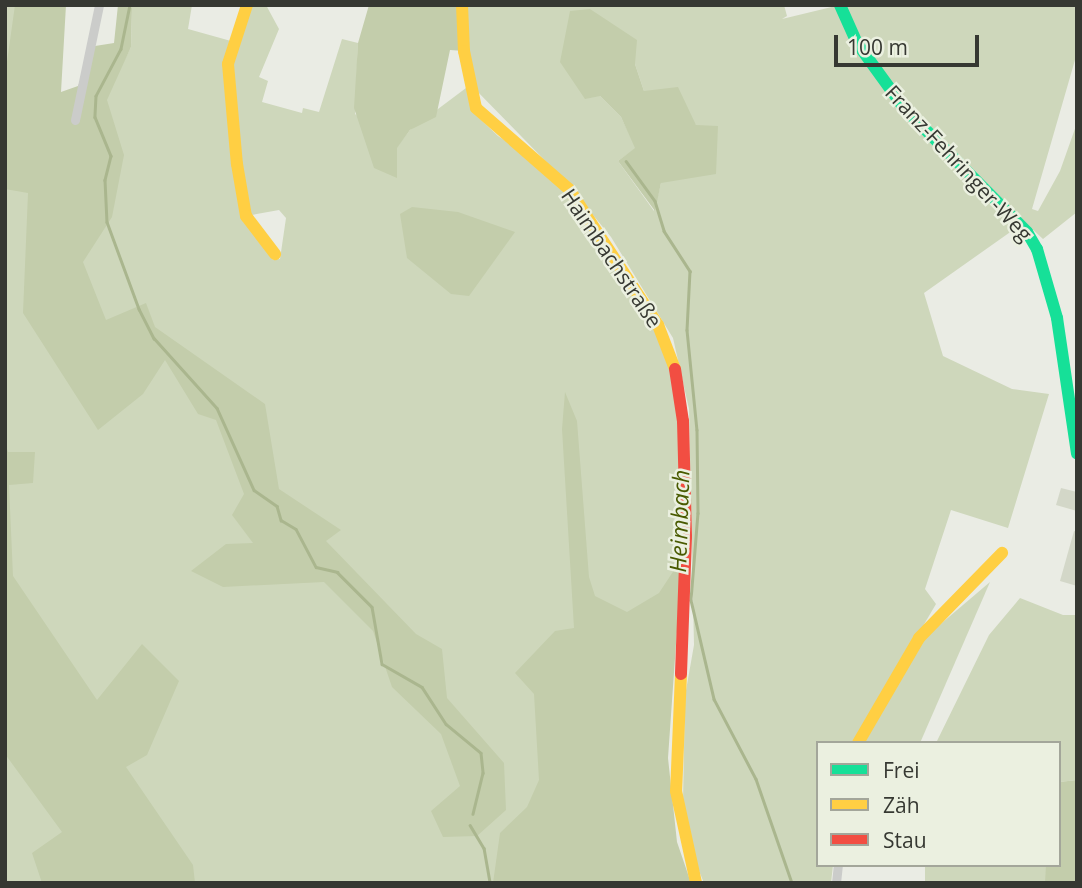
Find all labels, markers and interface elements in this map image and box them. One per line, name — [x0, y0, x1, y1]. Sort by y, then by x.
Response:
scale bar — [837, 21, 982, 65]
text: 100 m — [847, 33, 908, 61]
street label: Franz-Fehringer-Weg — [880, 80, 1038, 246]
street label: Haimbachstraße — [556, 184, 668, 332]
water label: Heimbach — [663, 469, 695, 573]
legend — [816, 741, 1061, 867]
text: Frei — [883, 756, 920, 784]
text: Zäh — [883, 791, 920, 819]
text: Stau — [883, 826, 927, 854]

